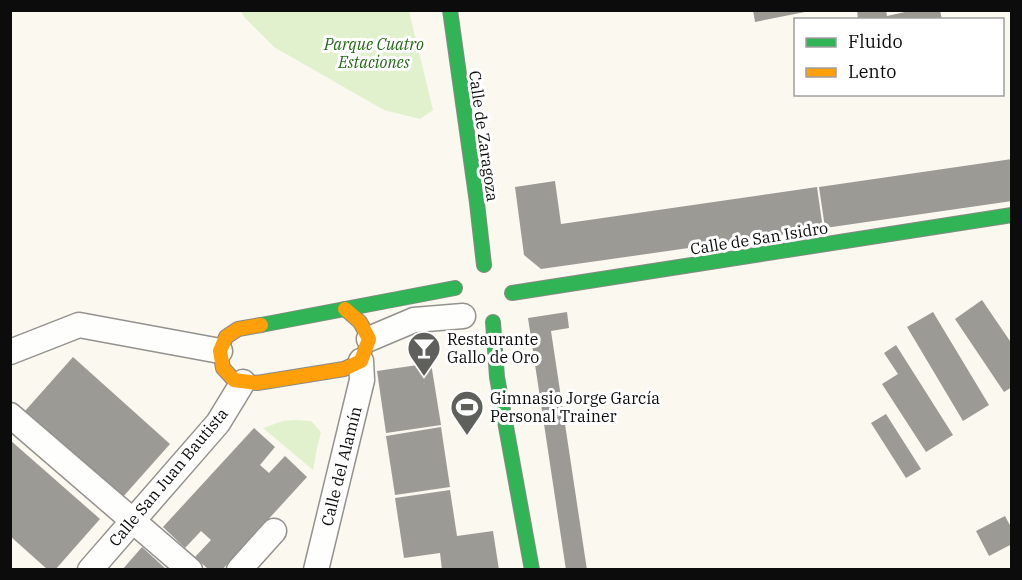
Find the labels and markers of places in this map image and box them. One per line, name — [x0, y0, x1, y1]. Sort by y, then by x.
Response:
place label: Restaurante Gallo de Oro — [447, 329, 539, 367]
bar icon: Restaurante Gallo de Oro — [406, 330, 442, 377]
place label: Gimnasio Jorge García Personal Trainer — [490, 388, 660, 426]
sports icon: Gimnasio Jorge García Personal Trainer — [449, 389, 485, 436]

